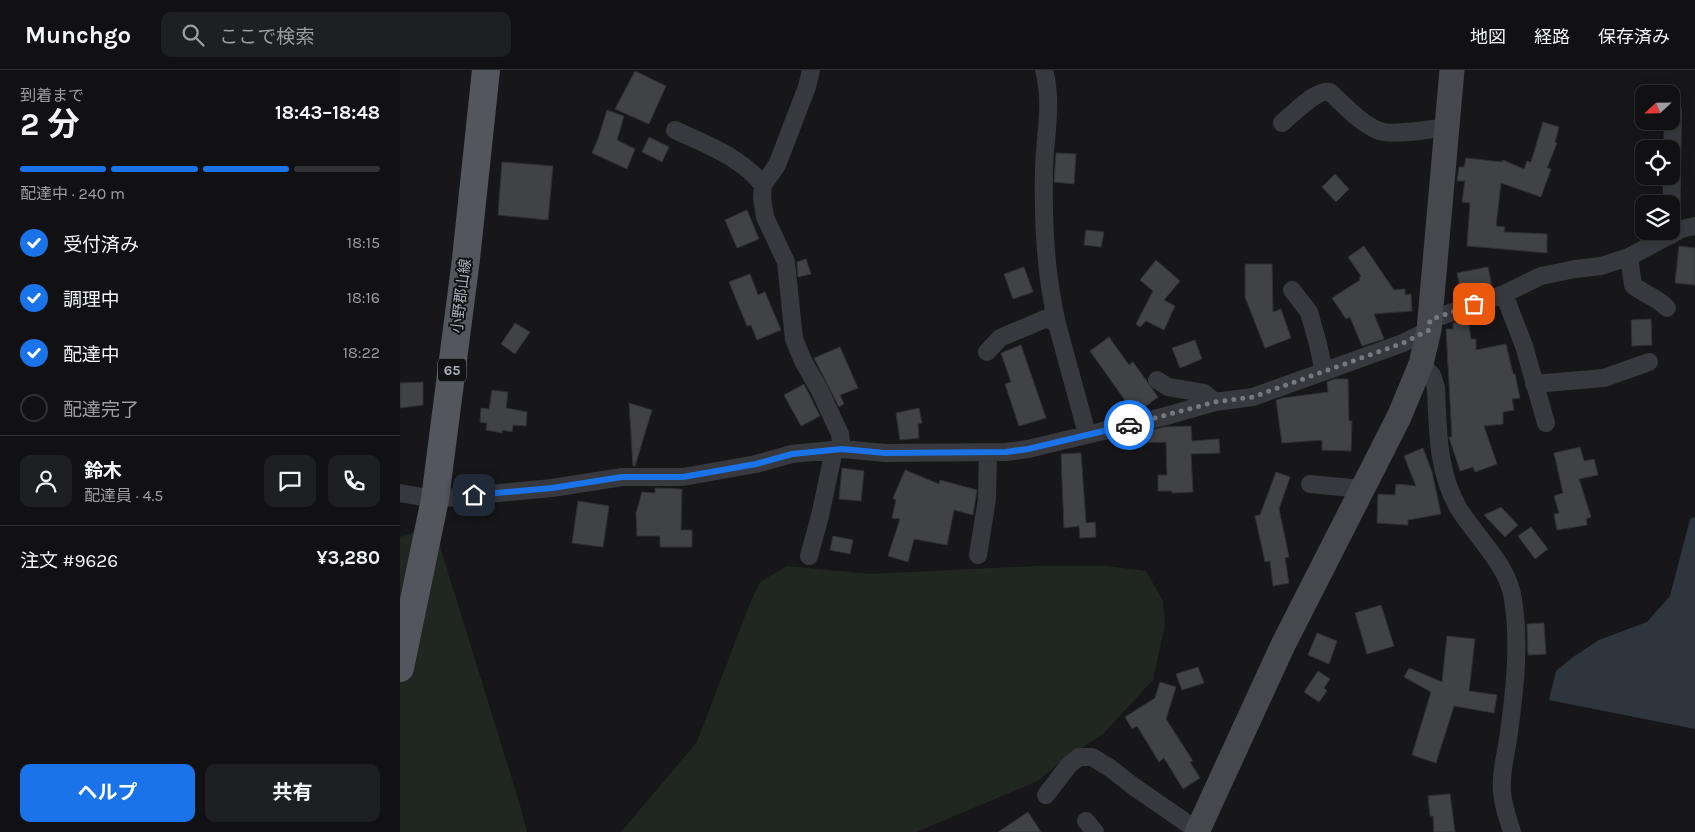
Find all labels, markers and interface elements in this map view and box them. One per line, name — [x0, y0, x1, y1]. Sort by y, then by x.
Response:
search box — [161, 12, 511, 57]
text: Munchgo — [25, 21, 131, 49]
icon: search — [179, 21, 207, 49]
text: ここで検索 — [219, 26, 314, 48]
text: 地図 — [1470, 26, 1506, 48]
text: 経路 — [1534, 26, 1570, 48]
text: 保存済み — [1598, 26, 1670, 48]
north arrow — [1635, 85, 1680, 130]
map controls — [1635, 85, 1680, 240]
text: 到着まで — [20, 86, 84, 105]
text: 18:43–18:48 — [275, 102, 380, 124]
text: 2 分 — [20, 106, 79, 143]
button: locate — [1635, 140, 1680, 185]
text: 配達中 · 240 m — [20, 184, 125, 203]
button: layers — [1635, 195, 1680, 240]
icon: check — [20, 229, 48, 257]
text: 18:15 — [347, 233, 380, 252]
text: 受付済み — [63, 234, 139, 256]
street label: 小野郡山線 — [447, 258, 475, 334]
pin — [1453, 283, 1495, 325]
icon: check — [20, 284, 48, 312]
text: 18:16 — [347, 288, 380, 307]
text: 調理中 — [63, 289, 120, 311]
icon: bag — [1460, 290, 1488, 318]
icon: check — [20, 339, 48, 367]
text: 18:22 — [343, 343, 380, 362]
text: 配達中 — [63, 344, 120, 366]
road number: 65 — [438, 358, 466, 382]
text: 配達完了 — [63, 399, 139, 421]
courier — [1104, 400, 1154, 450]
icon: car — [1115, 411, 1143, 439]
button: person — [20, 455, 72, 507]
button: chat — [264, 455, 316, 507]
button: phone — [328, 455, 380, 507]
text: 鈴木 — [84, 460, 122, 482]
pin — [453, 474, 495, 516]
icon: home — [460, 481, 488, 509]
text: 配達員 · 4.5 — [84, 486, 163, 505]
text: ¥3,280 — [316, 547, 380, 569]
text: 注文 #9626 — [20, 550, 118, 572]
button: ヘルプ — [20, 764, 195, 822]
button: 共有 — [205, 764, 380, 822]

